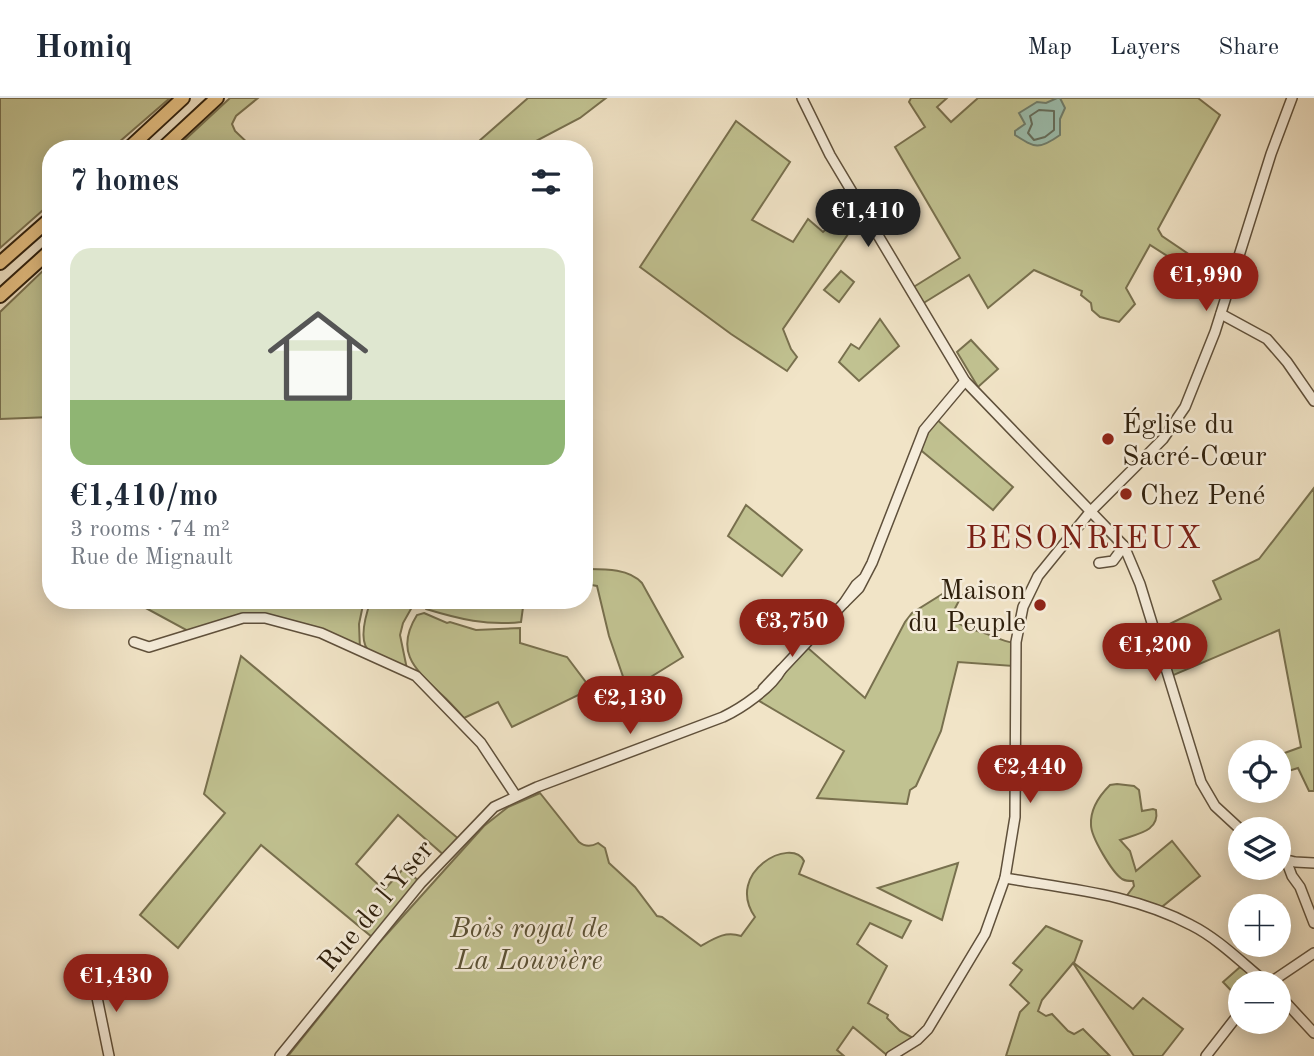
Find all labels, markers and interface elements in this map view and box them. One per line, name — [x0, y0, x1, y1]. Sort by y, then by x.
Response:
text: Homiq — [35, 32, 132, 65]
text: Map — [1028, 36, 1072, 60]
text: Layers — [1110, 36, 1180, 60]
text: Share — [1218, 36, 1279, 60]
icon: filters — [527, 163, 565, 201]
text: 7 homes — [70, 167, 179, 197]
pin: €1,410 — [811, 190, 925, 249]
text: €1,410 — [831, 200, 905, 223]
pin: €1,990 — [1149, 254, 1263, 313]
text: €1,990 — [1169, 264, 1243, 287]
icon: home — [255, 293, 381, 419]
place label: Église du Sacré-Cœur — [1122, 407, 1267, 472]
marker: Église du Sacré-Cœur — [1100, 431, 1116, 447]
text: €1,410/mo — [70, 482, 218, 512]
place label: Chez Pené — [1140, 483, 1266, 511]
marker: Chez Pené — [1118, 486, 1134, 502]
text: 3 rooms · 74 m² — [70, 518, 230, 541]
district label: BESONRIEUX — [965, 524, 1203, 556]
text: Rue de Mignault — [70, 546, 233, 569]
place label: Maison du Peuple — [908, 578, 1026, 638]
marker: Maison du Peuple — [1032, 597, 1048, 613]
pin: €3,750 — [735, 600, 849, 659]
text: €3,750 — [755, 610, 829, 633]
pin: €1,200 — [1098, 624, 1212, 683]
text: €1,200 — [1118, 634, 1192, 657]
pin: €2,130 — [573, 676, 687, 736]
text: €2,130 — [593, 687, 667, 710]
map controls — [1228, 740, 1291, 1034]
button: locate — [1228, 740, 1291, 803]
pin: €2,440 — [973, 746, 1087, 805]
text: €2,440 — [993, 756, 1067, 779]
button: layers — [1228, 817, 1291, 880]
street label: Rue de l'Yser — [314, 836, 440, 978]
button: + — [1228, 894, 1291, 957]
park label: Bois royal de La Louvière — [449, 916, 608, 976]
pin: €1,430 — [59, 954, 173, 1014]
text: €1,430 — [79, 965, 153, 988]
button: − — [1228, 971, 1291, 1034]

